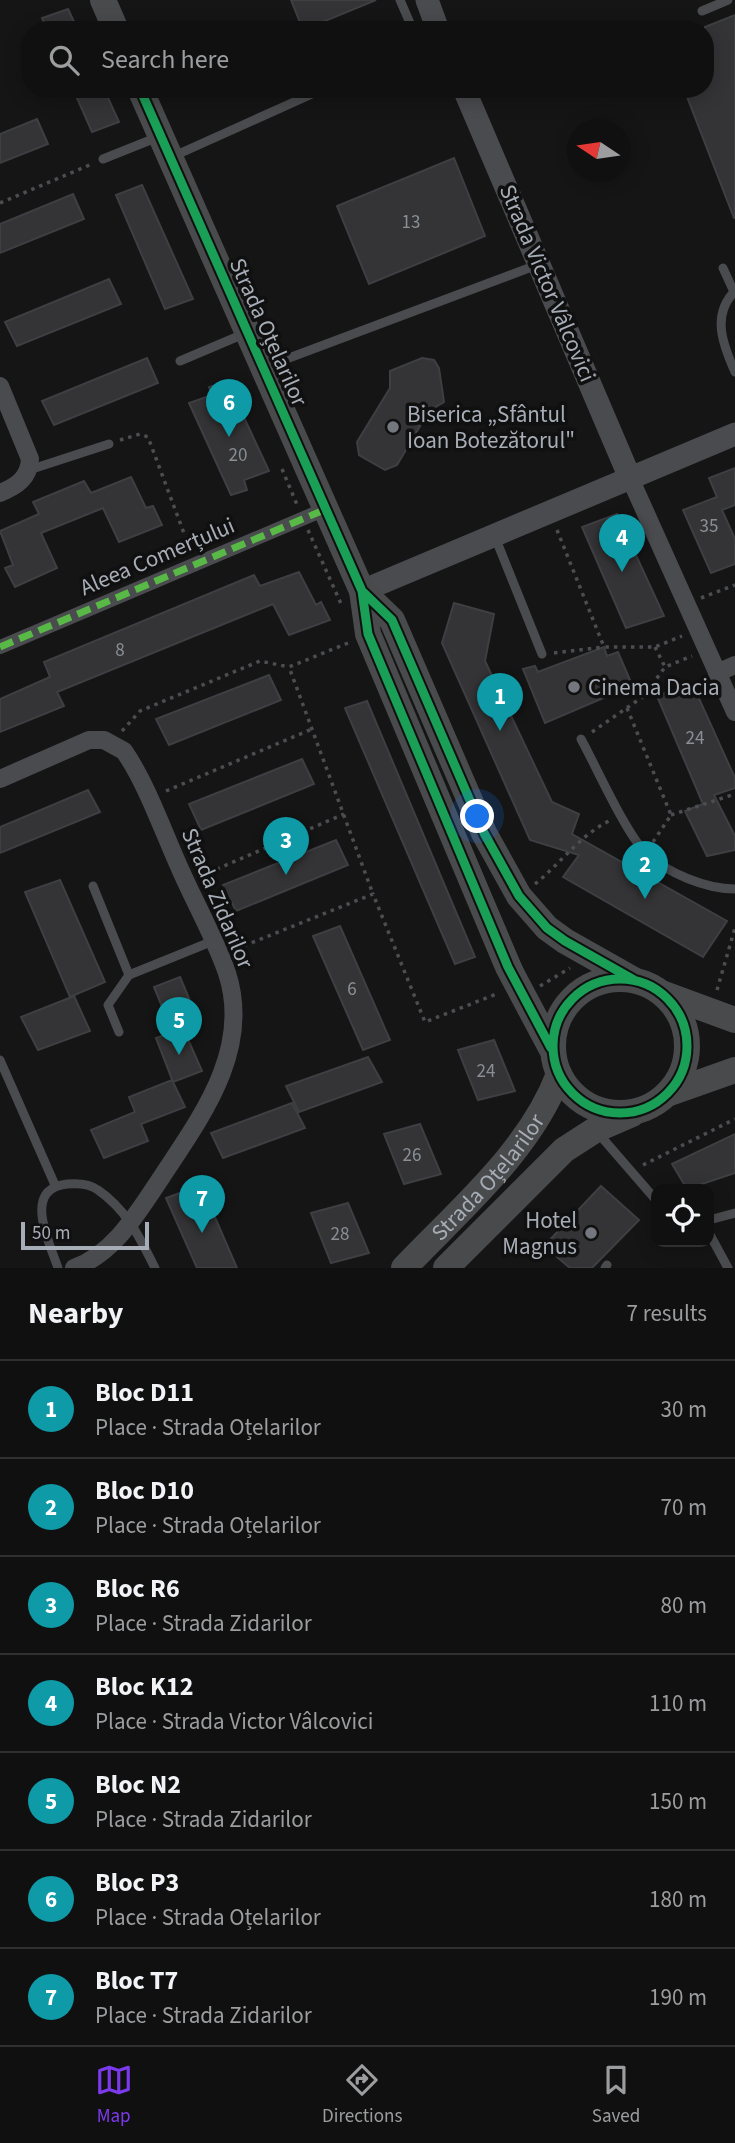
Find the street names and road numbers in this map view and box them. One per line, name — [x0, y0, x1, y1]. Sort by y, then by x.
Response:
street label: Strada Victor Vâlcovici — [491, 179, 604, 387]
street label: Strada Oțelarilor — [221, 253, 316, 412]
street label: Aleea Comerțului — [75, 509, 240, 604]
street label: Strada Zidarilor — [173, 823, 262, 975]
street label: Strada Oțelarilor — [424, 1106, 553, 1248]

